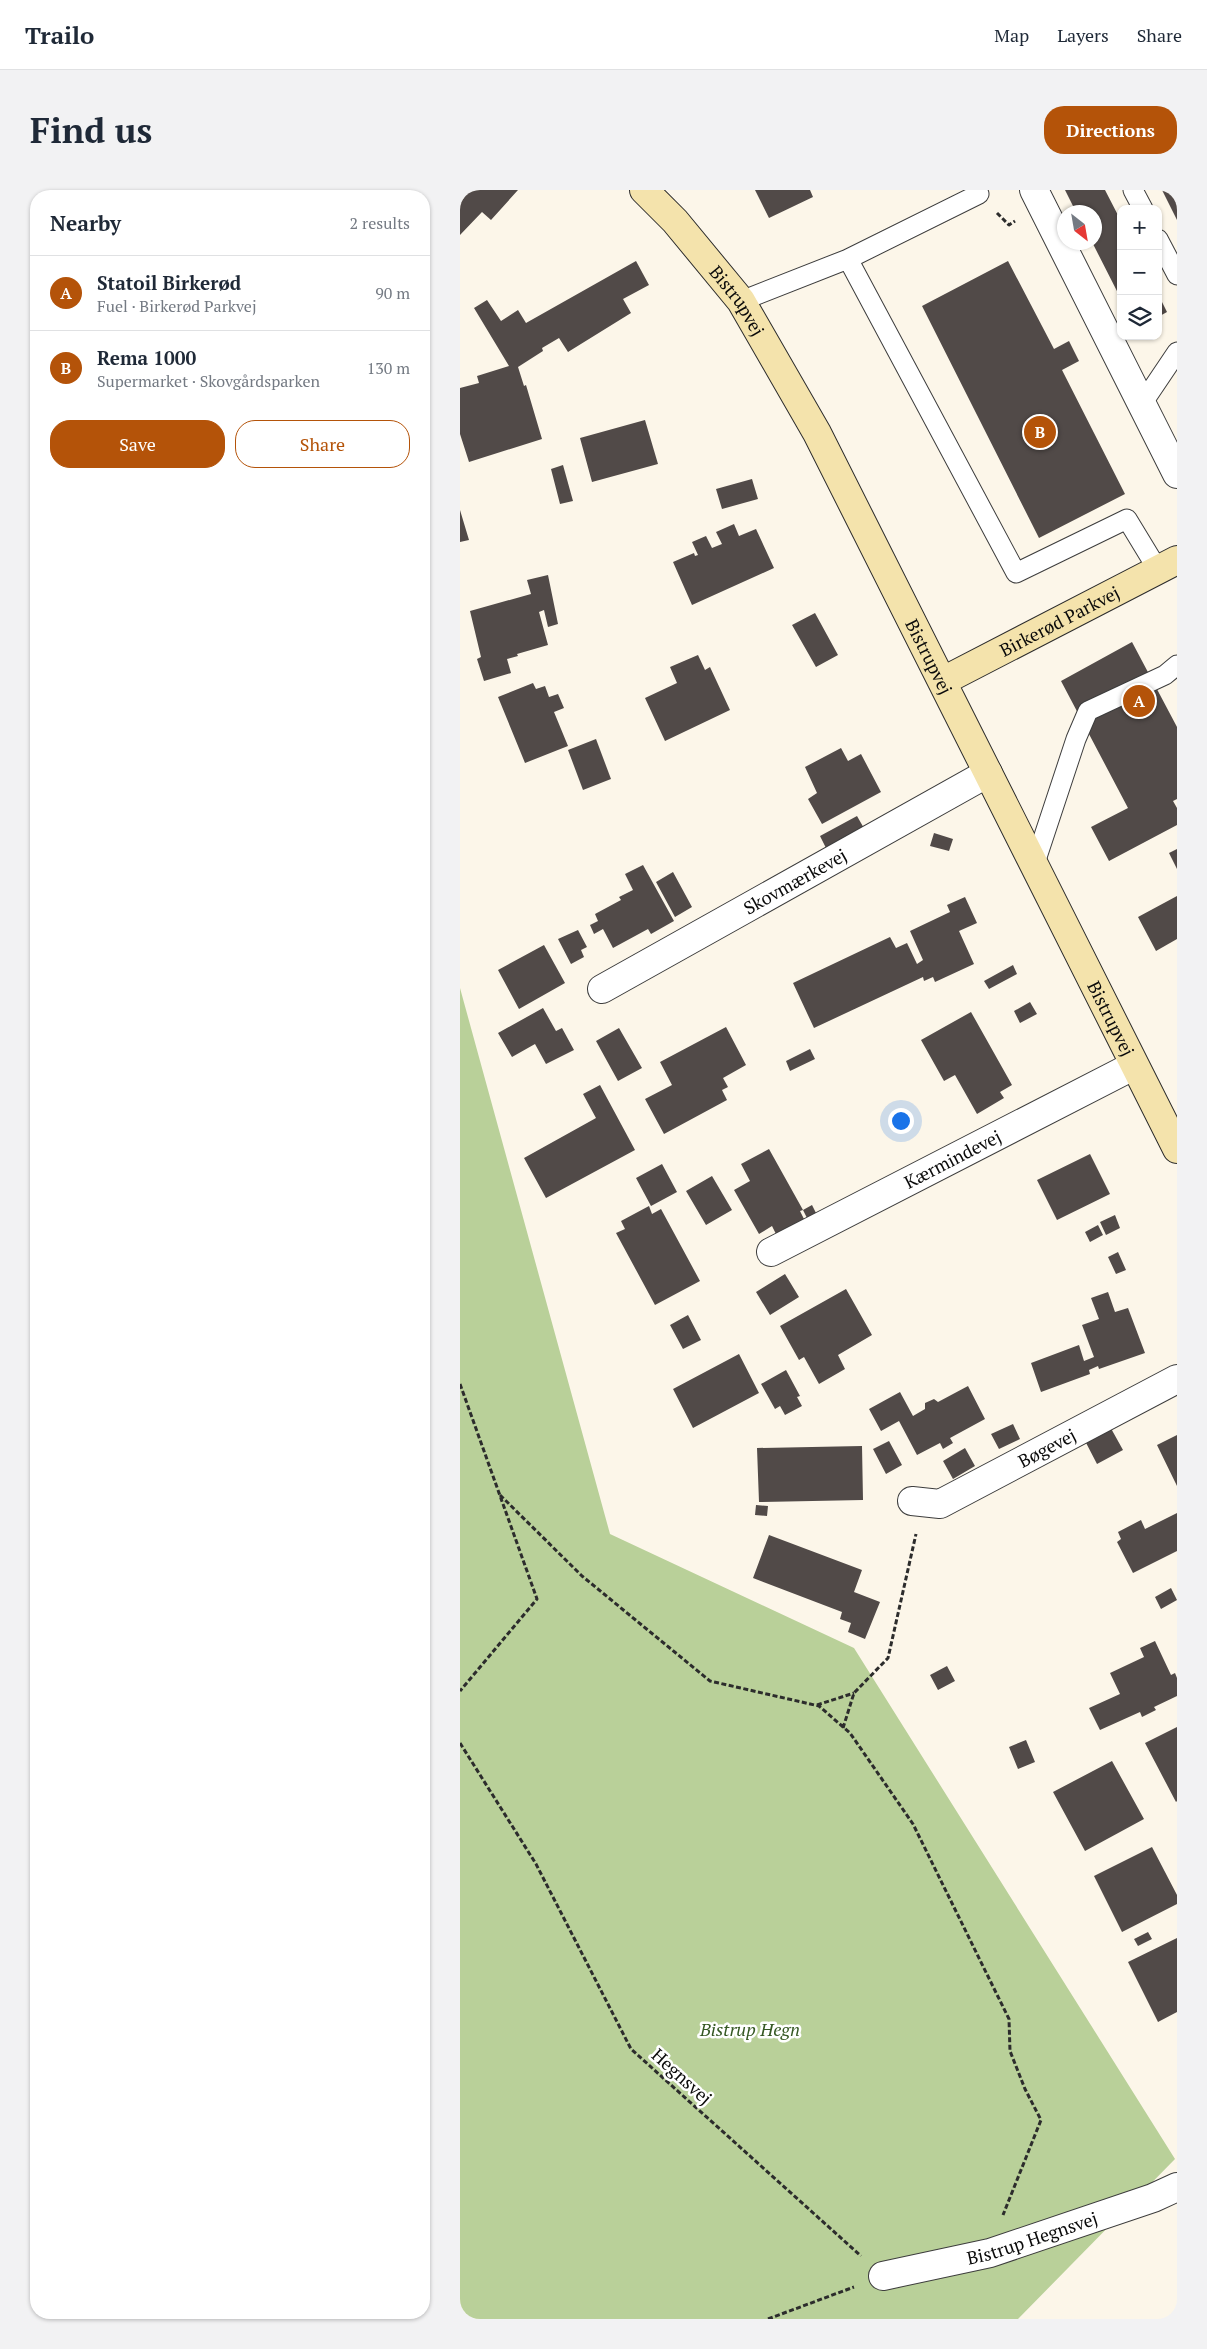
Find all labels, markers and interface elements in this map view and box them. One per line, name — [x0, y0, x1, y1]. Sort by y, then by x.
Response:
text: Trailo — [25, 19, 94, 51]
text: Map — [994, 23, 1029, 47]
text: Layers — [1057, 23, 1109, 47]
text: Share — [1137, 23, 1182, 47]
button: Directions — [1044, 106, 1177, 154]
text: Find us — [30, 107, 152, 153]
north arrow — [1057, 205, 1102, 250]
map controls — [1117, 205, 1162, 340]
button: + — [1117, 205, 1162, 250]
text: Nearby — [50, 209, 121, 237]
text: 2 results — [350, 212, 410, 234]
button: − — [1117, 250, 1162, 295]
street label: Bistrupvej — [704, 260, 770, 340]
text: Statoil Birkerød — [97, 270, 241, 295]
text: A — [60, 282, 72, 304]
text: 90 m — [375, 282, 410, 304]
text: Fuel · Birkerød Parkvej — [97, 295, 257, 317]
button: layers — [1117, 295, 1162, 340]
text: Rema 1000 — [97, 345, 196, 370]
text: B — [61, 357, 71, 379]
text: 130 m — [367, 357, 410, 379]
text: Supermarket · Skovgårdsparken — [97, 370, 320, 392]
pin: B — [1024, 413, 1056, 451]
button: Save — [50, 420, 225, 468]
button: Share — [235, 420, 410, 468]
street label: Birkerød Parkvej — [995, 580, 1123, 662]
street label: Bistrupvej — [900, 615, 958, 698]
pin: A — [1123, 682, 1155, 720]
street label: Skovmærkevej — [739, 843, 851, 920]
street label: Bistrupvej — [1082, 977, 1140, 1060]
your location — [888, 1108, 914, 1134]
street label: Kærmindevej — [900, 1124, 1005, 1194]
street label: Bøgevej — [1014, 1422, 1080, 1473]
park label: Bistrup Hegn — [699, 2017, 800, 2041]
street label: Hegnsvej — [647, 2043, 717, 2109]
street label: Bistrup Hegnsvej — [965, 2206, 1100, 2270]

